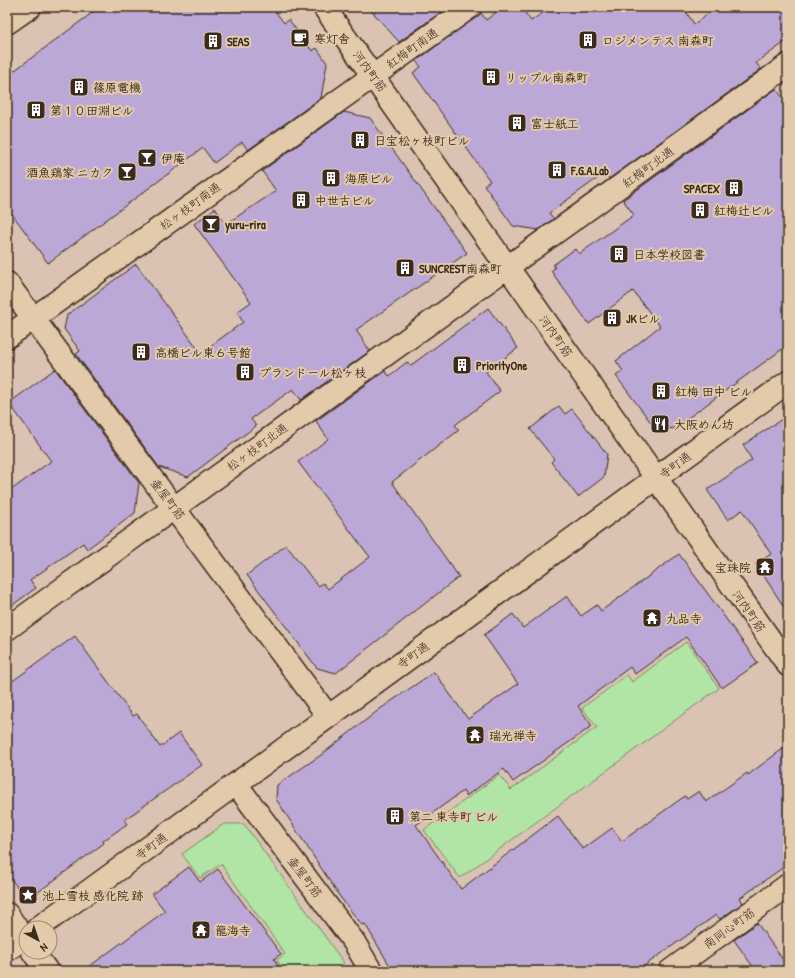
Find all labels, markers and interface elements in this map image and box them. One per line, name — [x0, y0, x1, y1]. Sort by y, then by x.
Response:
street label: 紅梅町南通 — [383, 24, 441, 72]
cafe icon: 寒灯舎 — [289, 27, 311, 49]
building icon: ロジメンテス 南森町 — [577, 29, 599, 51]
building icon: SEAS — [202, 30, 224, 52]
place label: 寒灯舎 — [314, 30, 350, 47]
place label: ロジメンテス 南森町 — [602, 32, 714, 49]
place label: SEAS — [227, 33, 250, 50]
street label: 河内町筋 — [349, 47, 391, 95]
building icon: リップル南森町 — [480, 66, 502, 88]
place label: リップル南森町 — [505, 69, 588, 86]
building icon: 篠原電機 — [68, 76, 90, 98]
place label: 篠原電機 — [93, 79, 141, 96]
building icon: 第１０田淵ビル — [25, 99, 47, 121]
place label: 第１０田淵ビル — [50, 102, 134, 119]
building icon: 富士紙工 — [506, 112, 528, 134]
place label: 富士紙工 — [531, 115, 579, 132]
building icon: 日宝松ヶ枝町ビル — [349, 129, 371, 151]
place label: 日宝松ヶ枝町ビル — [374, 132, 470, 149]
street label: 紅梅町北通 — [619, 142, 677, 192]
bar icon: 伊庵 — [136, 147, 158, 169]
place label: 伊庵 — [161, 150, 185, 167]
building icon: F.G.A.Lab — [546, 159, 568, 181]
bar icon: 酒魚鶏家 ニカク — [116, 161, 138, 183]
place label: F.G.A.Lab — [570, 162, 609, 179]
place label: 酒魚鶏家 ニカク — [26, 164, 113, 181]
building icon: 海原ビル — [320, 167, 342, 189]
place label: 海原ビル — [345, 170, 393, 187]
building icon: SPACEX — [723, 177, 745, 199]
street label: 松ヶ枝町南通 — [156, 178, 224, 234]
place label: SPACEX — [684, 180, 721, 197]
building icon: 中世古ビル — [290, 189, 312, 211]
place label: 中世古ビル — [315, 192, 375, 209]
building icon: 紅梅辻ビル — [689, 199, 711, 221]
place label: 紅梅辻ビル — [714, 202, 774, 219]
bar icon: yuru-rira — [200, 213, 222, 235]
place label: yuru-rira — [224, 216, 266, 234]
building icon: 日本学校図書 — [608, 243, 630, 265]
place label: 日本学校図書 — [633, 246, 705, 263]
building icon: SUNCREST南森町 — [394, 257, 416, 279]
place label: SUNCREST南森町 — [419, 260, 502, 277]
building icon: JKビル — [601, 307, 623, 329]
place label: JKビル — [626, 310, 660, 327]
street label: 河内町筋 — [535, 311, 577, 361]
building icon: 高橋ビル東６号館 — [130, 341, 152, 363]
place label: 高橋ビル東６号館 — [155, 344, 251, 361]
building icon: PriorityOne — [451, 354, 473, 376]
place label: PriorityOne — [476, 357, 528, 375]
building icon: プランドール松ヶ枝 — [234, 361, 256, 383]
place label: プランドール松ヶ枝 — [259, 364, 367, 381]
building icon: 紅梅 田中 ビル — [650, 380, 672, 402]
place label: 紅梅 田中 ビル — [675, 383, 752, 400]
restaurant icon: 大阪めん坊 — [649, 413, 671, 435]
place label: 大阪めん坊 — [674, 416, 734, 433]
street label: 松ヶ枝町北通 — [223, 419, 291, 475]
street label: 寺町通 — [655, 448, 695, 482]
street label: 壷屋町筋 — [147, 475, 189, 523]
temple icon: 宝珠院 — [754, 556, 776, 578]
place label: 宝珠院 — [715, 559, 751, 576]
street label: 河内町筋 — [728, 586, 770, 636]
temple icon: 九品寺 — [641, 607, 663, 629]
place label: 九品寺 — [666, 610, 702, 627]
street label: 寺町通 — [393, 638, 433, 672]
temple icon: 瑞光禅寺 — [464, 724, 486, 746]
place label: 瑞光禅寺 — [489, 727, 537, 744]
building icon: 第二 東寺町 ビル — [384, 805, 406, 827]
place label: 第二 東寺町 ビル — [409, 808, 498, 825]
street label: 寺町通 — [131, 829, 171, 863]
street label: 壷屋町筋 — [284, 853, 326, 901]
place icon: 池上雪枝 感化院 跡 — [17, 884, 39, 906]
place label: 池上雪枝 感化院 跡 — [42, 887, 144, 904]
street label: 南同心町筋 — [700, 903, 758, 953]
temple icon: 龍海寺 — [190, 919, 212, 941]
north arrow — [18, 920, 58, 960]
place label: 龍海寺 — [215, 922, 251, 939]
text: N — [38, 940, 51, 955]

